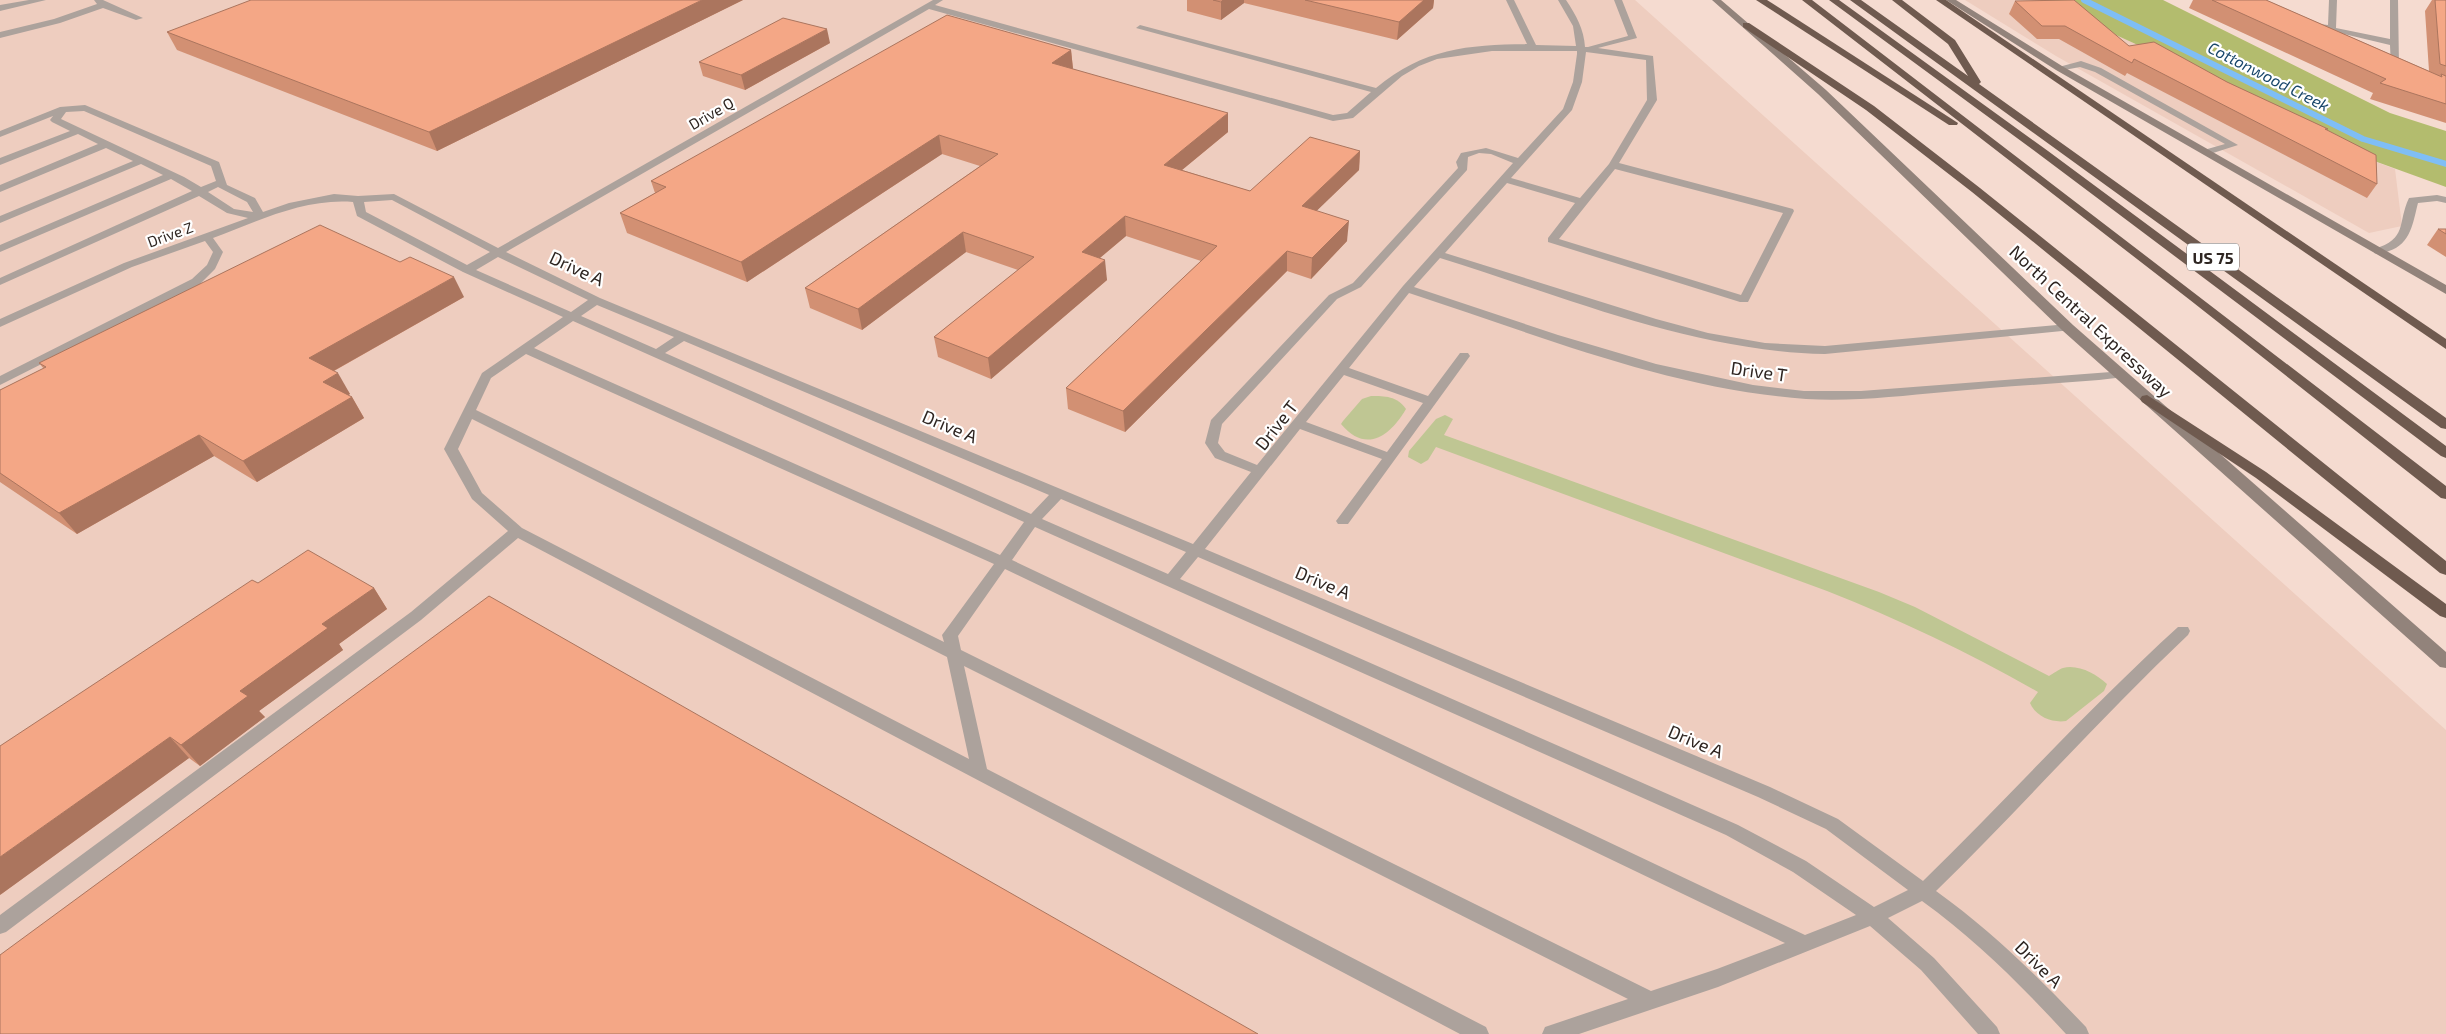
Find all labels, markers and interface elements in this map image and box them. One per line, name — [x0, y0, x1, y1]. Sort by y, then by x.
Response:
water label: Cottonwood Creek — [2205, 37, 2333, 115]
street label: Drive Q — [685, 93, 737, 134]
street label: Drive Z — [145, 217, 195, 251]
street label: North Central Expressway — [2005, 240, 2177, 402]
road number: US 75 — [2187, 243, 2239, 270]
street label: Drive A — [546, 246, 608, 290]
street label: Drive T — [1729, 356, 1789, 386]
street label: Drive T — [1250, 395, 1302, 454]
street label: Drive A — [919, 405, 982, 448]
street label: Drive A — [1292, 561, 1355, 604]
street label: Drive A — [1665, 720, 1728, 763]
street label: Drive A — [2011, 936, 2068, 993]

